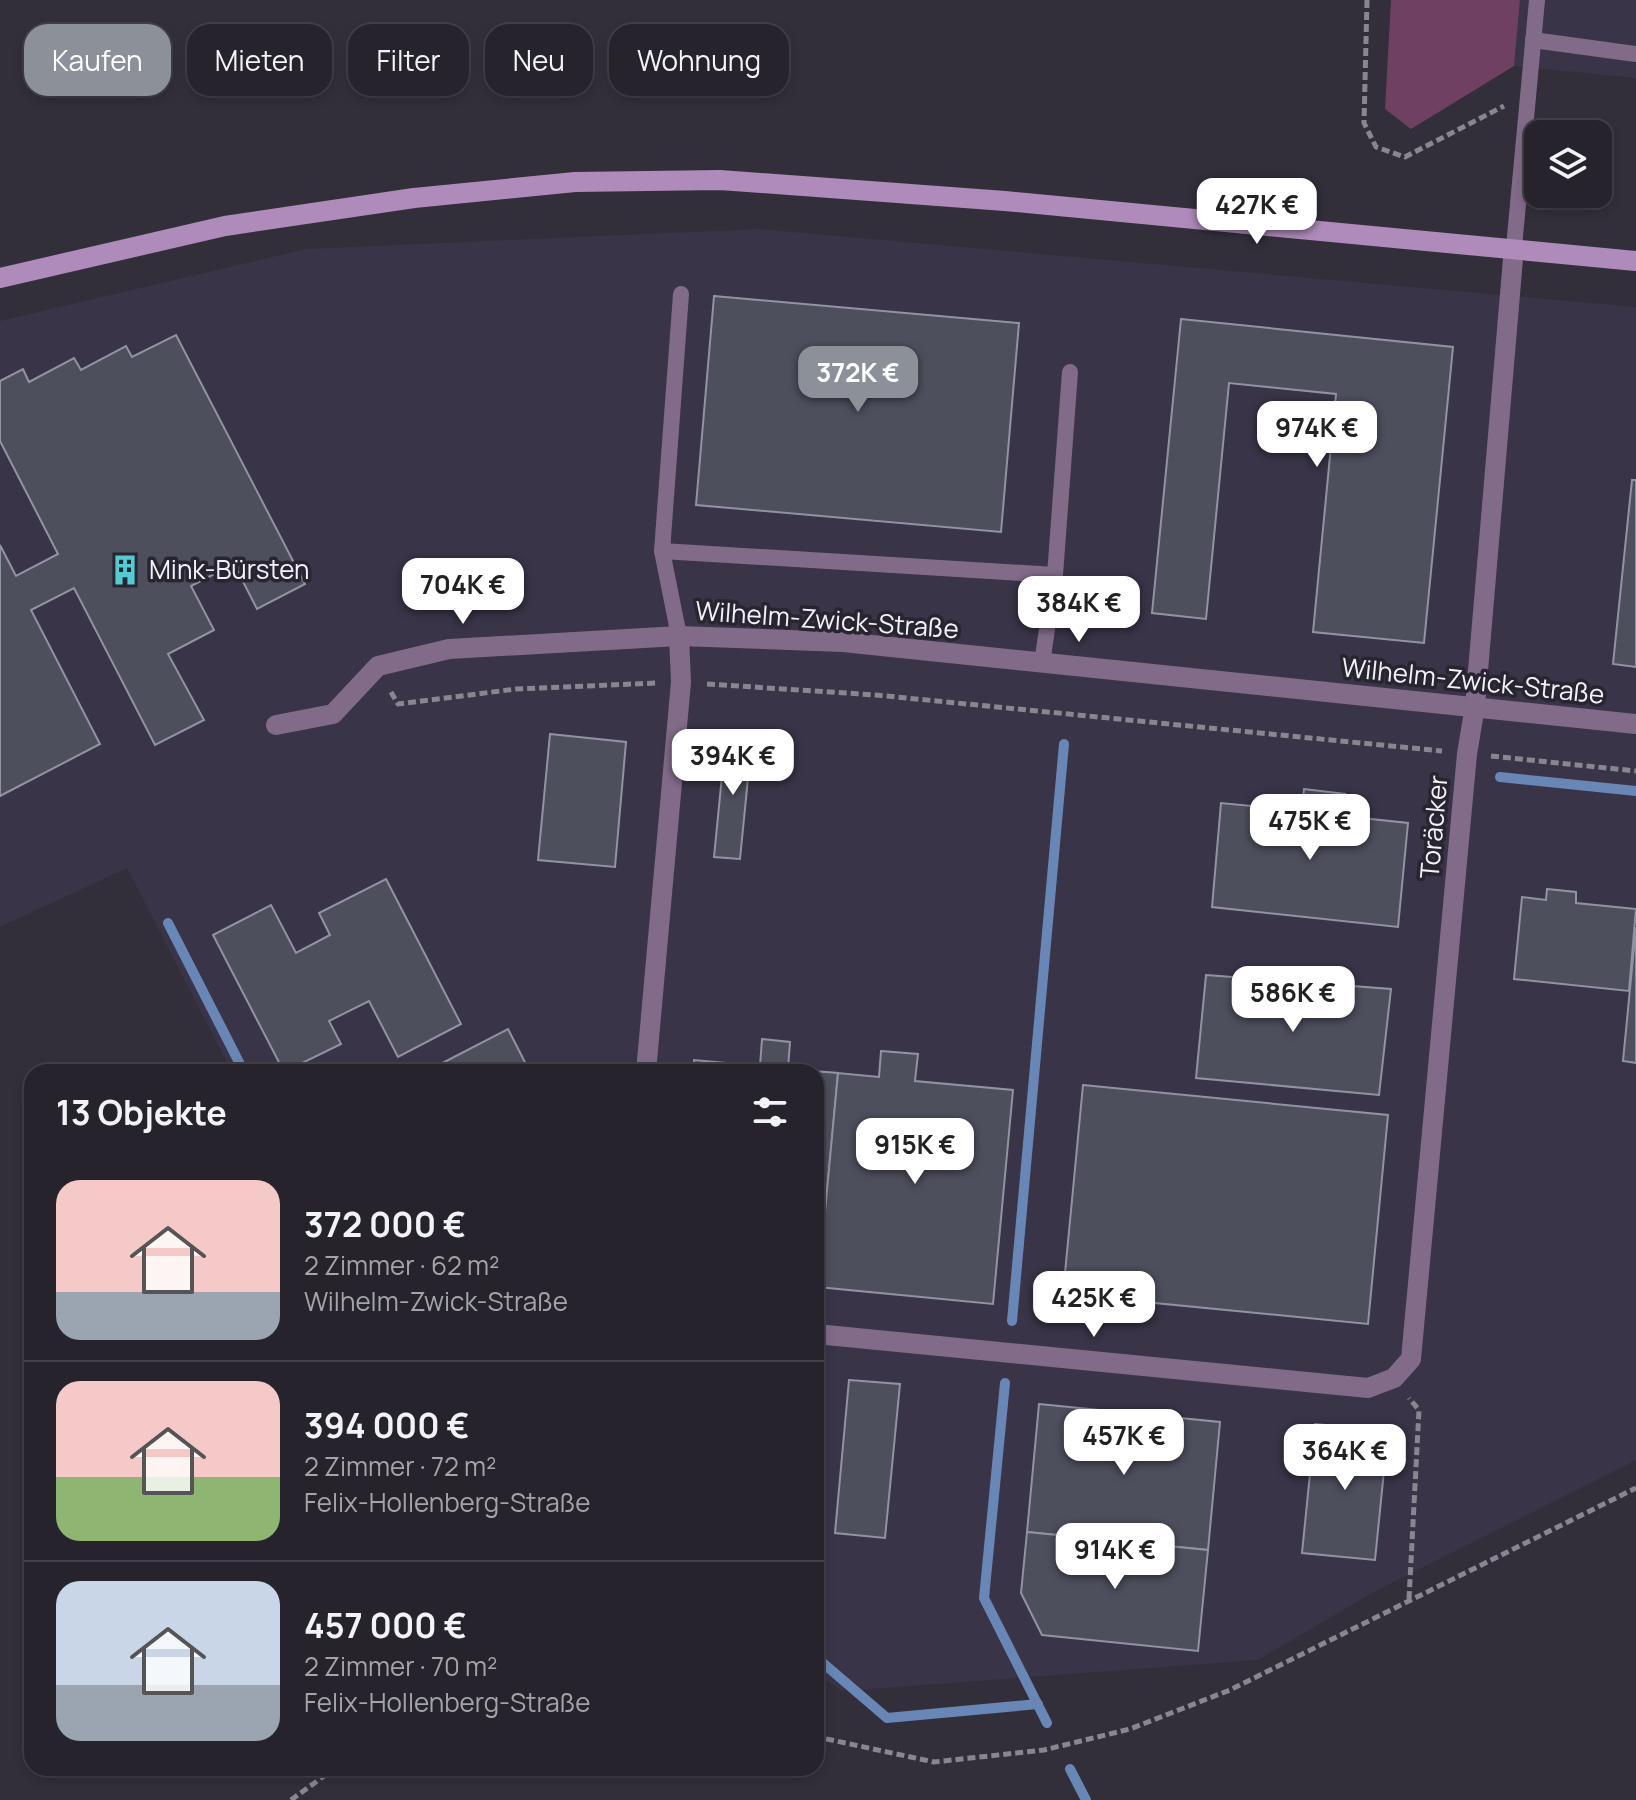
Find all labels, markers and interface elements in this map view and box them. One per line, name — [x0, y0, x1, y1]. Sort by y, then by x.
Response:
chip: Kaufen — [24, 24, 171, 96]
chip: Mieten — [187, 24, 332, 96]
chip: Filter — [348, 24, 469, 96]
chip: Neu — [485, 24, 593, 96]
chip: Wohnung — [609, 24, 789, 96]
map controls — [1524, 120, 1612, 208]
button: layers — [1524, 120, 1612, 208]
pin: 427K € — [1192, 178, 1322, 246]
text: 427K € — [1215, 186, 1299, 222]
pin: 372K € — [793, 346, 923, 414]
text: 372K € — [816, 354, 900, 390]
pin: 974K € — [1252, 401, 1382, 469]
text: 974K € — [1275, 409, 1359, 445]
place label: Mink-Bürsten — [149, 551, 309, 587]
building icon: Mink-Bürsten — [108, 553, 142, 587]
pin: 704K € — [398, 558, 528, 626]
text: 704K € — [420, 566, 506, 602]
pin: 384K € — [1014, 576, 1144, 644]
text: 384K € — [1036, 584, 1122, 620]
street label: Wilhelm-Zwick-Straße — [694, 592, 960, 646]
street label: Wilhelm-Zwick-Straße — [1340, 648, 1606, 712]
pin: 394K € — [668, 729, 798, 797]
text: 394K € — [690, 737, 776, 773]
street label: Toräcker — [1411, 774, 1455, 880]
pin: 475K € — [1245, 794, 1375, 862]
text: 475K € — [1268, 802, 1352, 838]
pin: 586K € — [1228, 966, 1358, 1034]
text: 586K € — [1250, 974, 1336, 1010]
text: 13 Objekte — [56, 1089, 227, 1135]
icon: filters — [748, 1090, 792, 1134]
pin: 915K € — [850, 1118, 980, 1186]
text: 915K € — [874, 1126, 956, 1162]
text: 372 000 € — [304, 1201, 466, 1247]
icon: home — [120, 1212, 216, 1308]
text: 2 Zimmer · 62 m² — [304, 1247, 500, 1283]
pin: 425K € — [1029, 1271, 1159, 1339]
text: 425K € — [1051, 1279, 1137, 1315]
text: Wilhelm-Zwick-Straße — [304, 1283, 568, 1319]
text: 394 000 € — [304, 1402, 470, 1448]
pin: 457K € — [1059, 1409, 1189, 1477]
icon: home — [120, 1413, 216, 1509]
text: 457K € — [1082, 1417, 1166, 1453]
pin: 364K € — [1280, 1424, 1410, 1492]
text: 364K € — [1302, 1432, 1388, 1468]
text: 2 Zimmer · 72 m² — [304, 1448, 496, 1484]
text: Felix-Hollenberg-Straße — [304, 1484, 590, 1520]
pin: 914K € — [1050, 1523, 1180, 1591]
text: 914K € — [1074, 1531, 1156, 1567]
text: 457 000 € — [304, 1602, 467, 1648]
icon: home — [120, 1613, 216, 1709]
text: 2 Zimmer · 70 m² — [304, 1648, 497, 1684]
text: Felix-Hollenberg-Straße — [304, 1684, 590, 1720]

